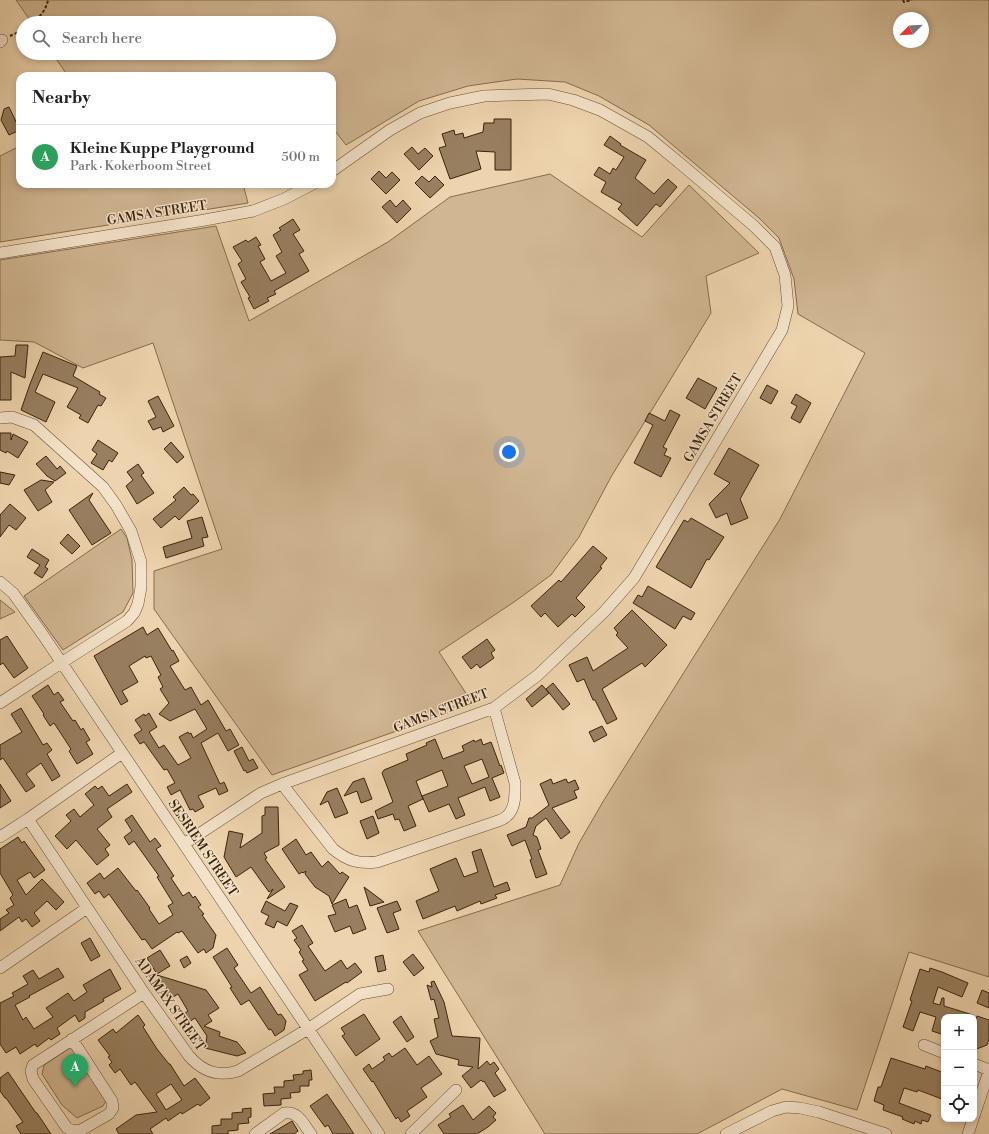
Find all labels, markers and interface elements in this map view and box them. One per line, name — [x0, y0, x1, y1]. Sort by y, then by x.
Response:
north arrow — [893, 12, 929, 48]
search box — [16, 16, 336, 60]
icon: search — [30, 27, 52, 49]
text: Search here — [62, 29, 142, 48]
text: Nearby — [32, 87, 91, 109]
text: Kleine Kuppe Playground — [70, 139, 255, 158]
text: A — [40, 149, 50, 165]
text: 500 m — [282, 149, 320, 165]
text: Park · Kokerboom Street — [70, 158, 211, 174]
street label: GAMSA STREET — [106, 197, 208, 229]
street label: GAMSA STREET — [680, 371, 746, 465]
your location — [499, 442, 519, 462]
street label: GAMSA STREET — [391, 685, 491, 737]
street label: SESRIEM STREET — [165, 796, 241, 900]
street label: ADAMAX STREET — [131, 953, 209, 1054]
map controls — [941, 1014, 977, 1122]
button: + — [941, 1014, 977, 1050]
button: − — [941, 1050, 977, 1086]
pin: A — [62, 1054, 88, 1087]
button: locate — [941, 1086, 977, 1122]

